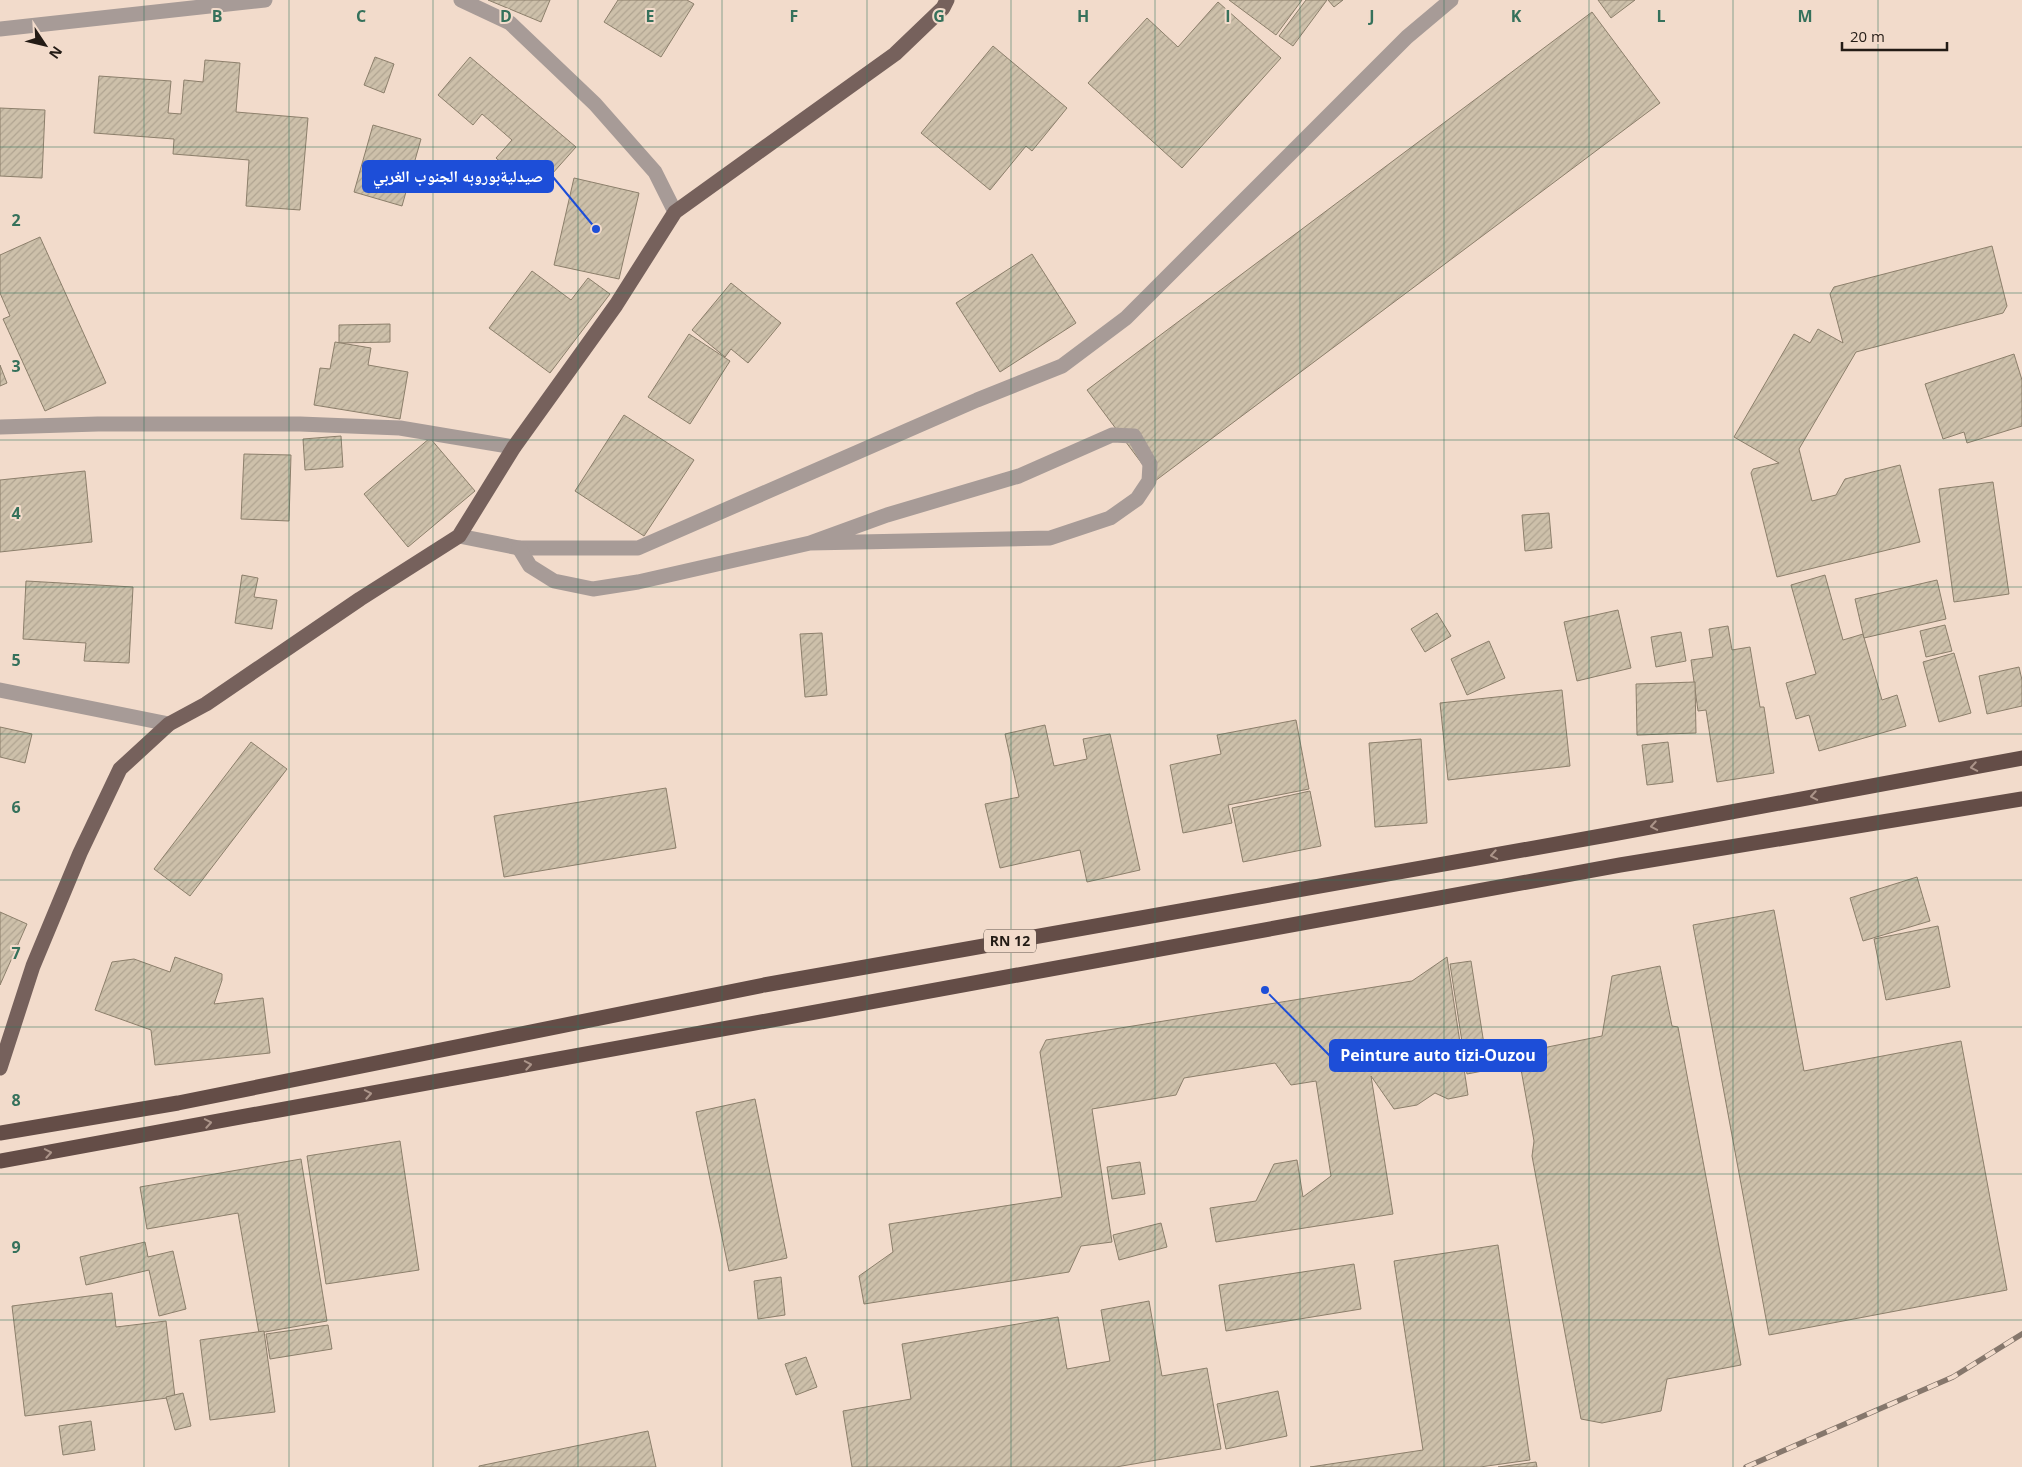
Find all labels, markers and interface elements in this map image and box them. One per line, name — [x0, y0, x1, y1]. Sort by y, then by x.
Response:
text: B — [212, 5, 222, 27]
text: C — [356, 5, 366, 27]
text: D — [500, 5, 512, 27]
text: E — [646, 5, 655, 27]
text: F — [790, 5, 798, 27]
text: G — [933, 5, 945, 27]
text: H — [1077, 5, 1089, 27]
text: I — [1225, 5, 1231, 27]
text: J — [1367, 5, 1375, 27]
text: K — [1511, 5, 1522, 27]
text: L — [1656, 5, 1666, 27]
text: M — [1797, 5, 1813, 27]
north arrow — [20, 20, 70, 70]
scale bar — [1842, 20, 1947, 52]
text: 20 m — [1850, 26, 1885, 46]
text: N — [45, 43, 67, 63]
callout: صيدليةبوروبه الجنوب الغربي — [363, 161, 553, 192]
text: صيدليةبوروبه الجنوب الغربي — [373, 165, 543, 189]
text: 2 — [11, 209, 21, 231]
text: 3 — [11, 355, 21, 377]
text: 4 — [11, 502, 21, 524]
text: 5 — [11, 649, 21, 671]
one-way arrow — [1970, 761, 1978, 772]
one-way arrow — [1810, 791, 1819, 801]
text: 6 — [11, 796, 21, 818]
one-way arrow — [1650, 820, 1659, 830]
one-way arrow — [1490, 849, 1499, 859]
road number: RN 12 — [984, 929, 1036, 952]
text: 7 — [11, 942, 21, 964]
callout: Peinture auto tizi-Ouzou — [1330, 1040, 1546, 1071]
text: Peinture auto tizi-Ouzou — [1340, 1044, 1536, 1066]
one-way arrow — [523, 1060, 532, 1070]
text: 8 — [11, 1089, 21, 1111]
one-way arrow — [363, 1090, 372, 1100]
one-way arrow — [203, 1119, 212, 1129]
one-way arrow — [44, 1148, 52, 1158]
text: 9 — [11, 1236, 21, 1258]

